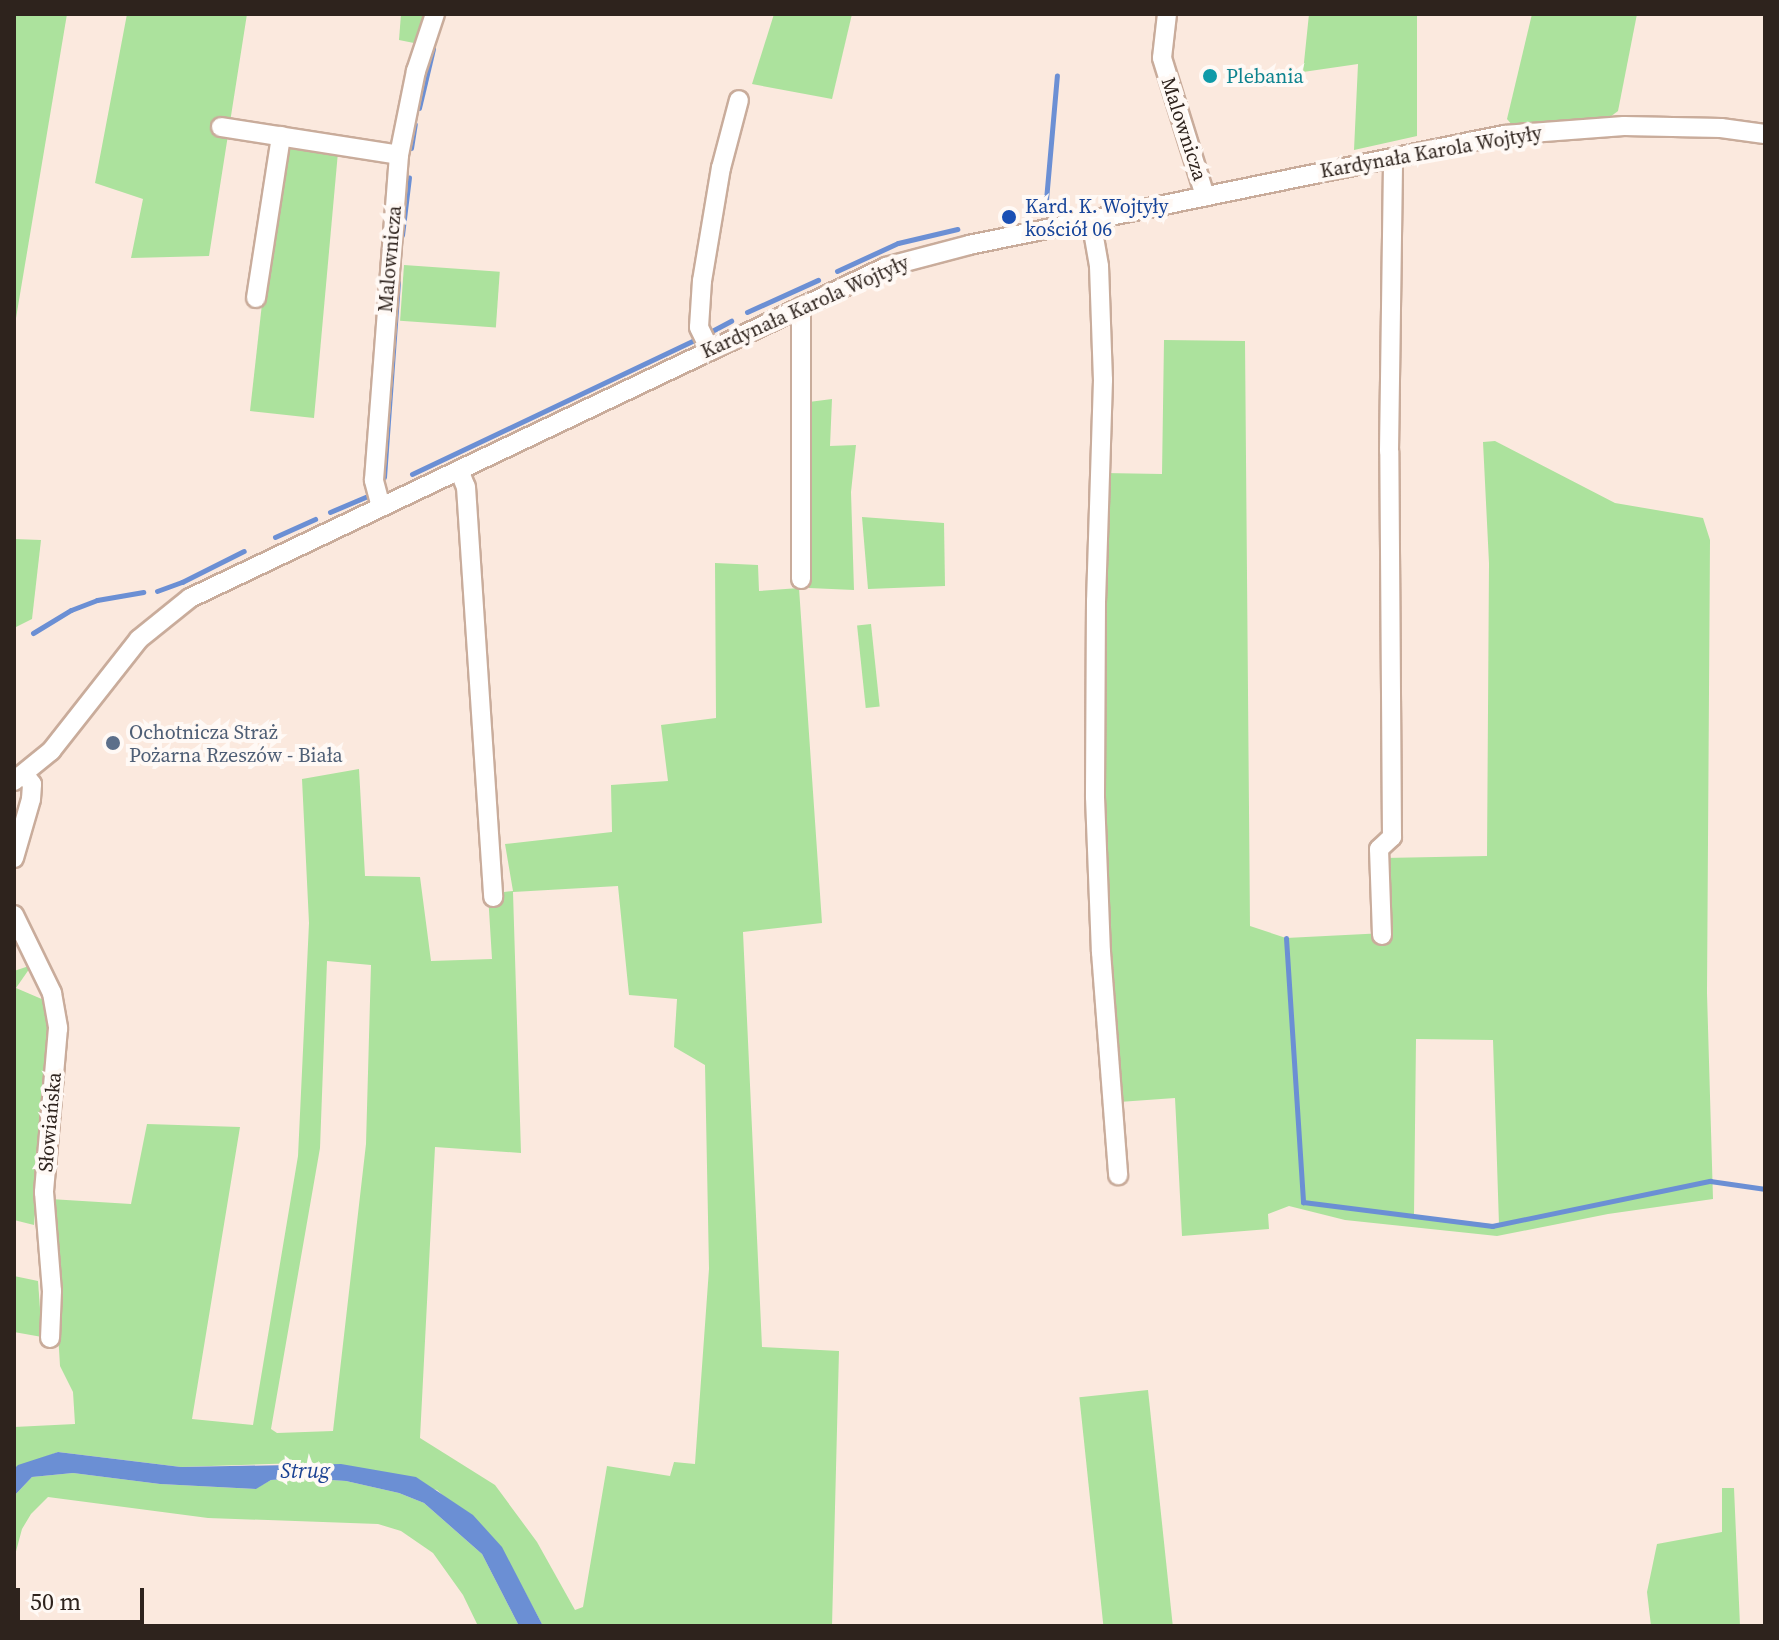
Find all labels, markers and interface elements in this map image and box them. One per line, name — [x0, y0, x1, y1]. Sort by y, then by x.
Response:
place label: Plebania — [1226, 64, 1304, 88]
marker: Plebania — [1201, 67, 1219, 85]
street label: Malownicza — [1156, 74, 1212, 184]
street label: Kardynała Karola Wojtyły — [1318, 121, 1544, 183]
place label: Kard. K. Wojtyły kościół 06 — [1025, 194, 1169, 241]
street label: Malownicza — [373, 205, 407, 313]
marker: Kard. K. Wojtyły kościół 06 — [1000, 208, 1018, 226]
street label: Kardynała Karola Wojtyły — [697, 250, 913, 364]
place label: Ochotnicza Straż Pożarna Rzeszów - Biała — [129, 720, 343, 767]
marker: Ochotnicza Straż Pożarna Rzeszów - Biała — [104, 734, 122, 752]
street label: Słowiańska — [34, 1071, 66, 1173]
water label: Strug — [280, 1458, 330, 1484]
scale bar — [20, 1572, 148, 1622]
text: 50 m — [30, 1585, 81, 1618]

